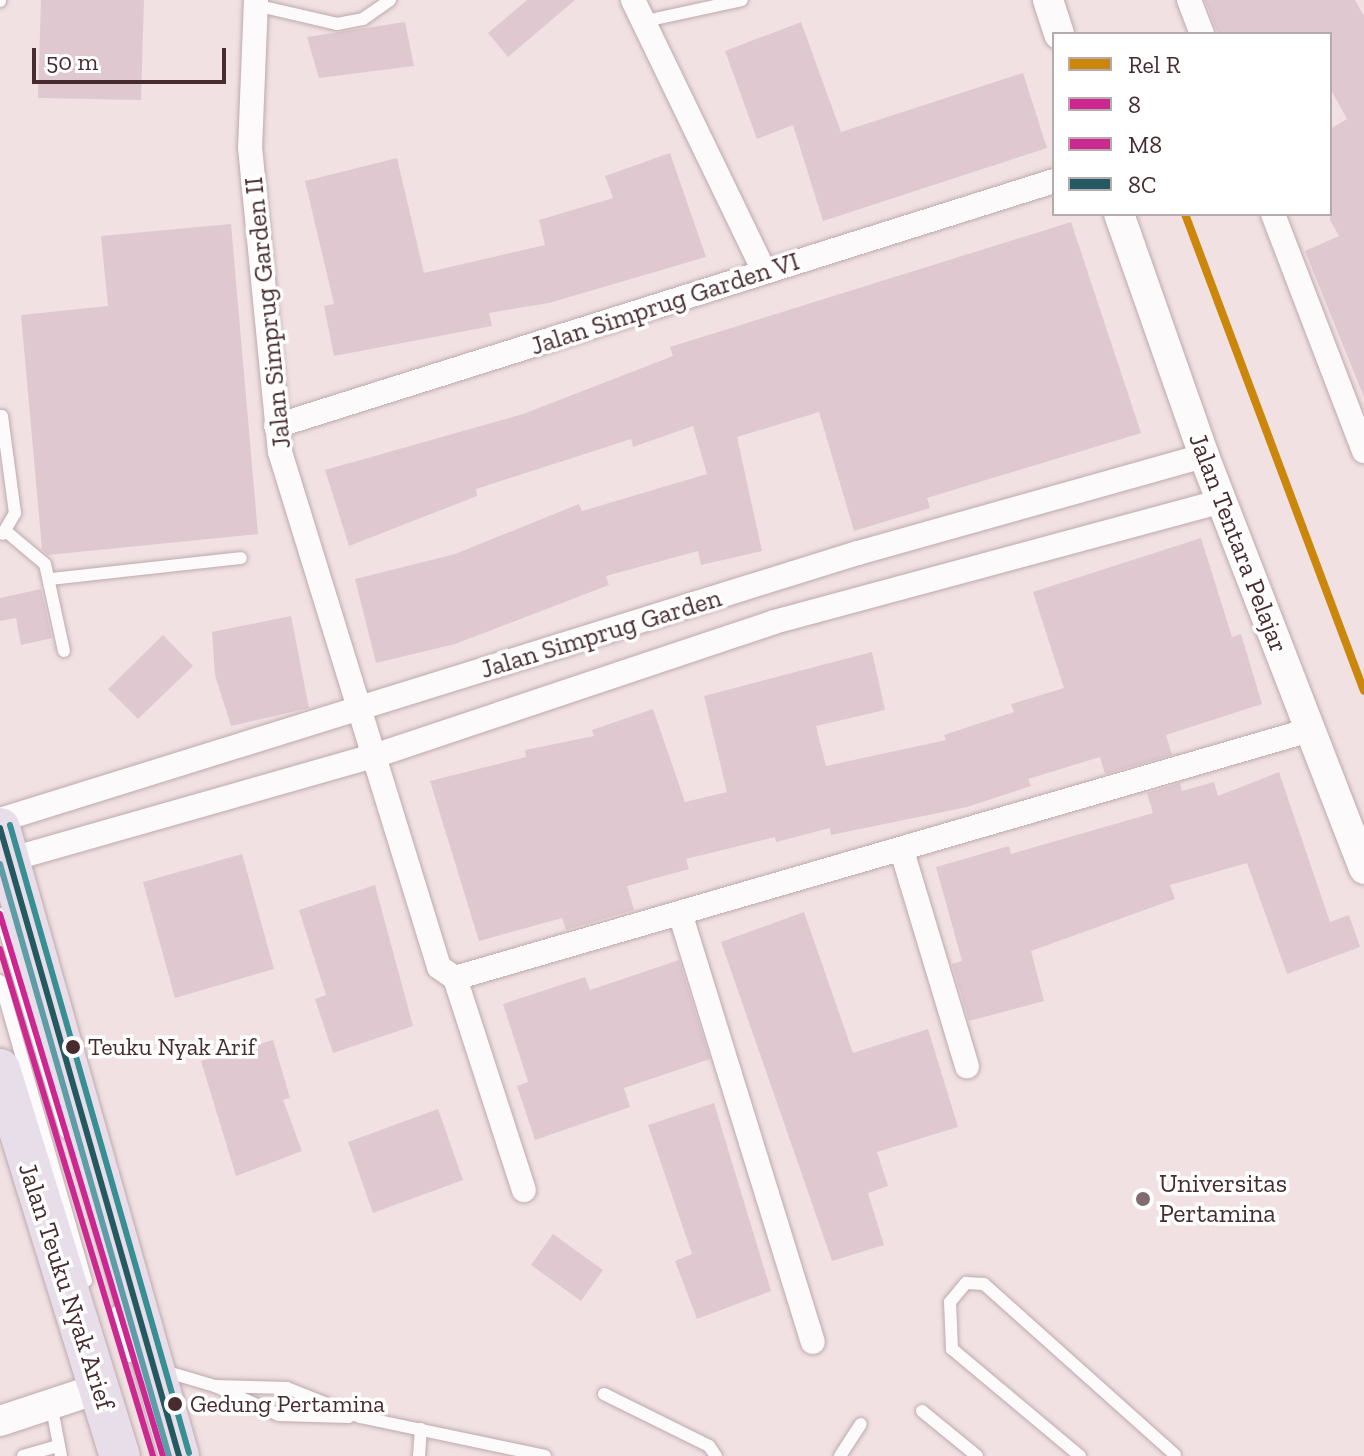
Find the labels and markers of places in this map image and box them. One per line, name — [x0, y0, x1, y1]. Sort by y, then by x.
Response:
place label: Teuku Nyak Arif — [88, 1033, 256, 1061]
marker: Teuku Nyak Arif — [65, 1039, 81, 1055]
place label: Universitas Pertamina — [1159, 1168, 1287, 1230]
marker: Universitas Pertamina — [1134, 1190, 1152, 1208]
place label: Gedung Pertamina — [190, 1390, 385, 1418]
marker: Gedung Pertamina — [167, 1396, 183, 1412]

